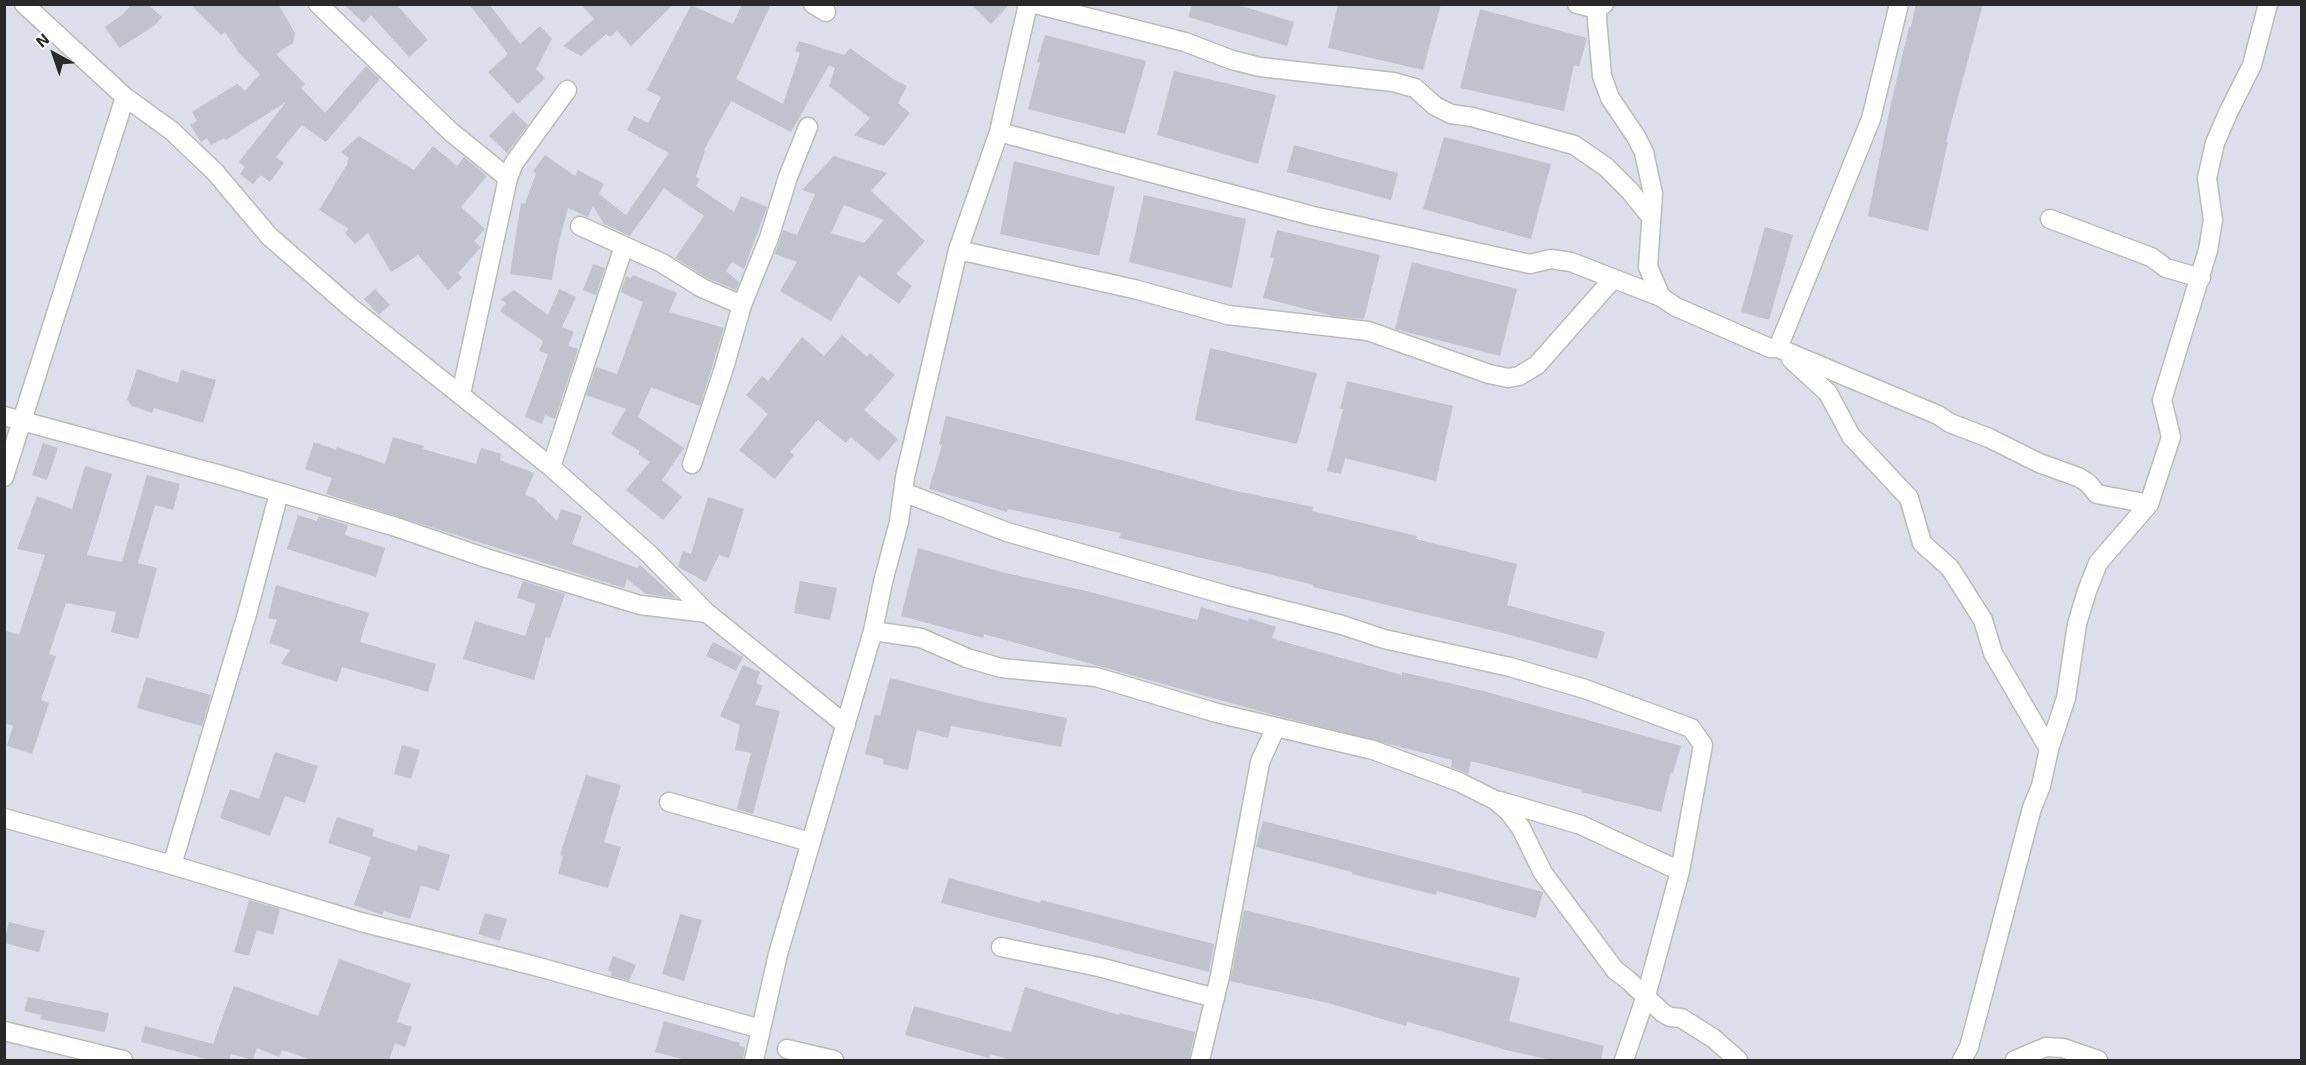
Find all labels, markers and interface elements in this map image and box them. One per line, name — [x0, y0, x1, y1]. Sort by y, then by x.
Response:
north arrow — [24, 24, 84, 84]
text: N — [32, 29, 53, 51]

